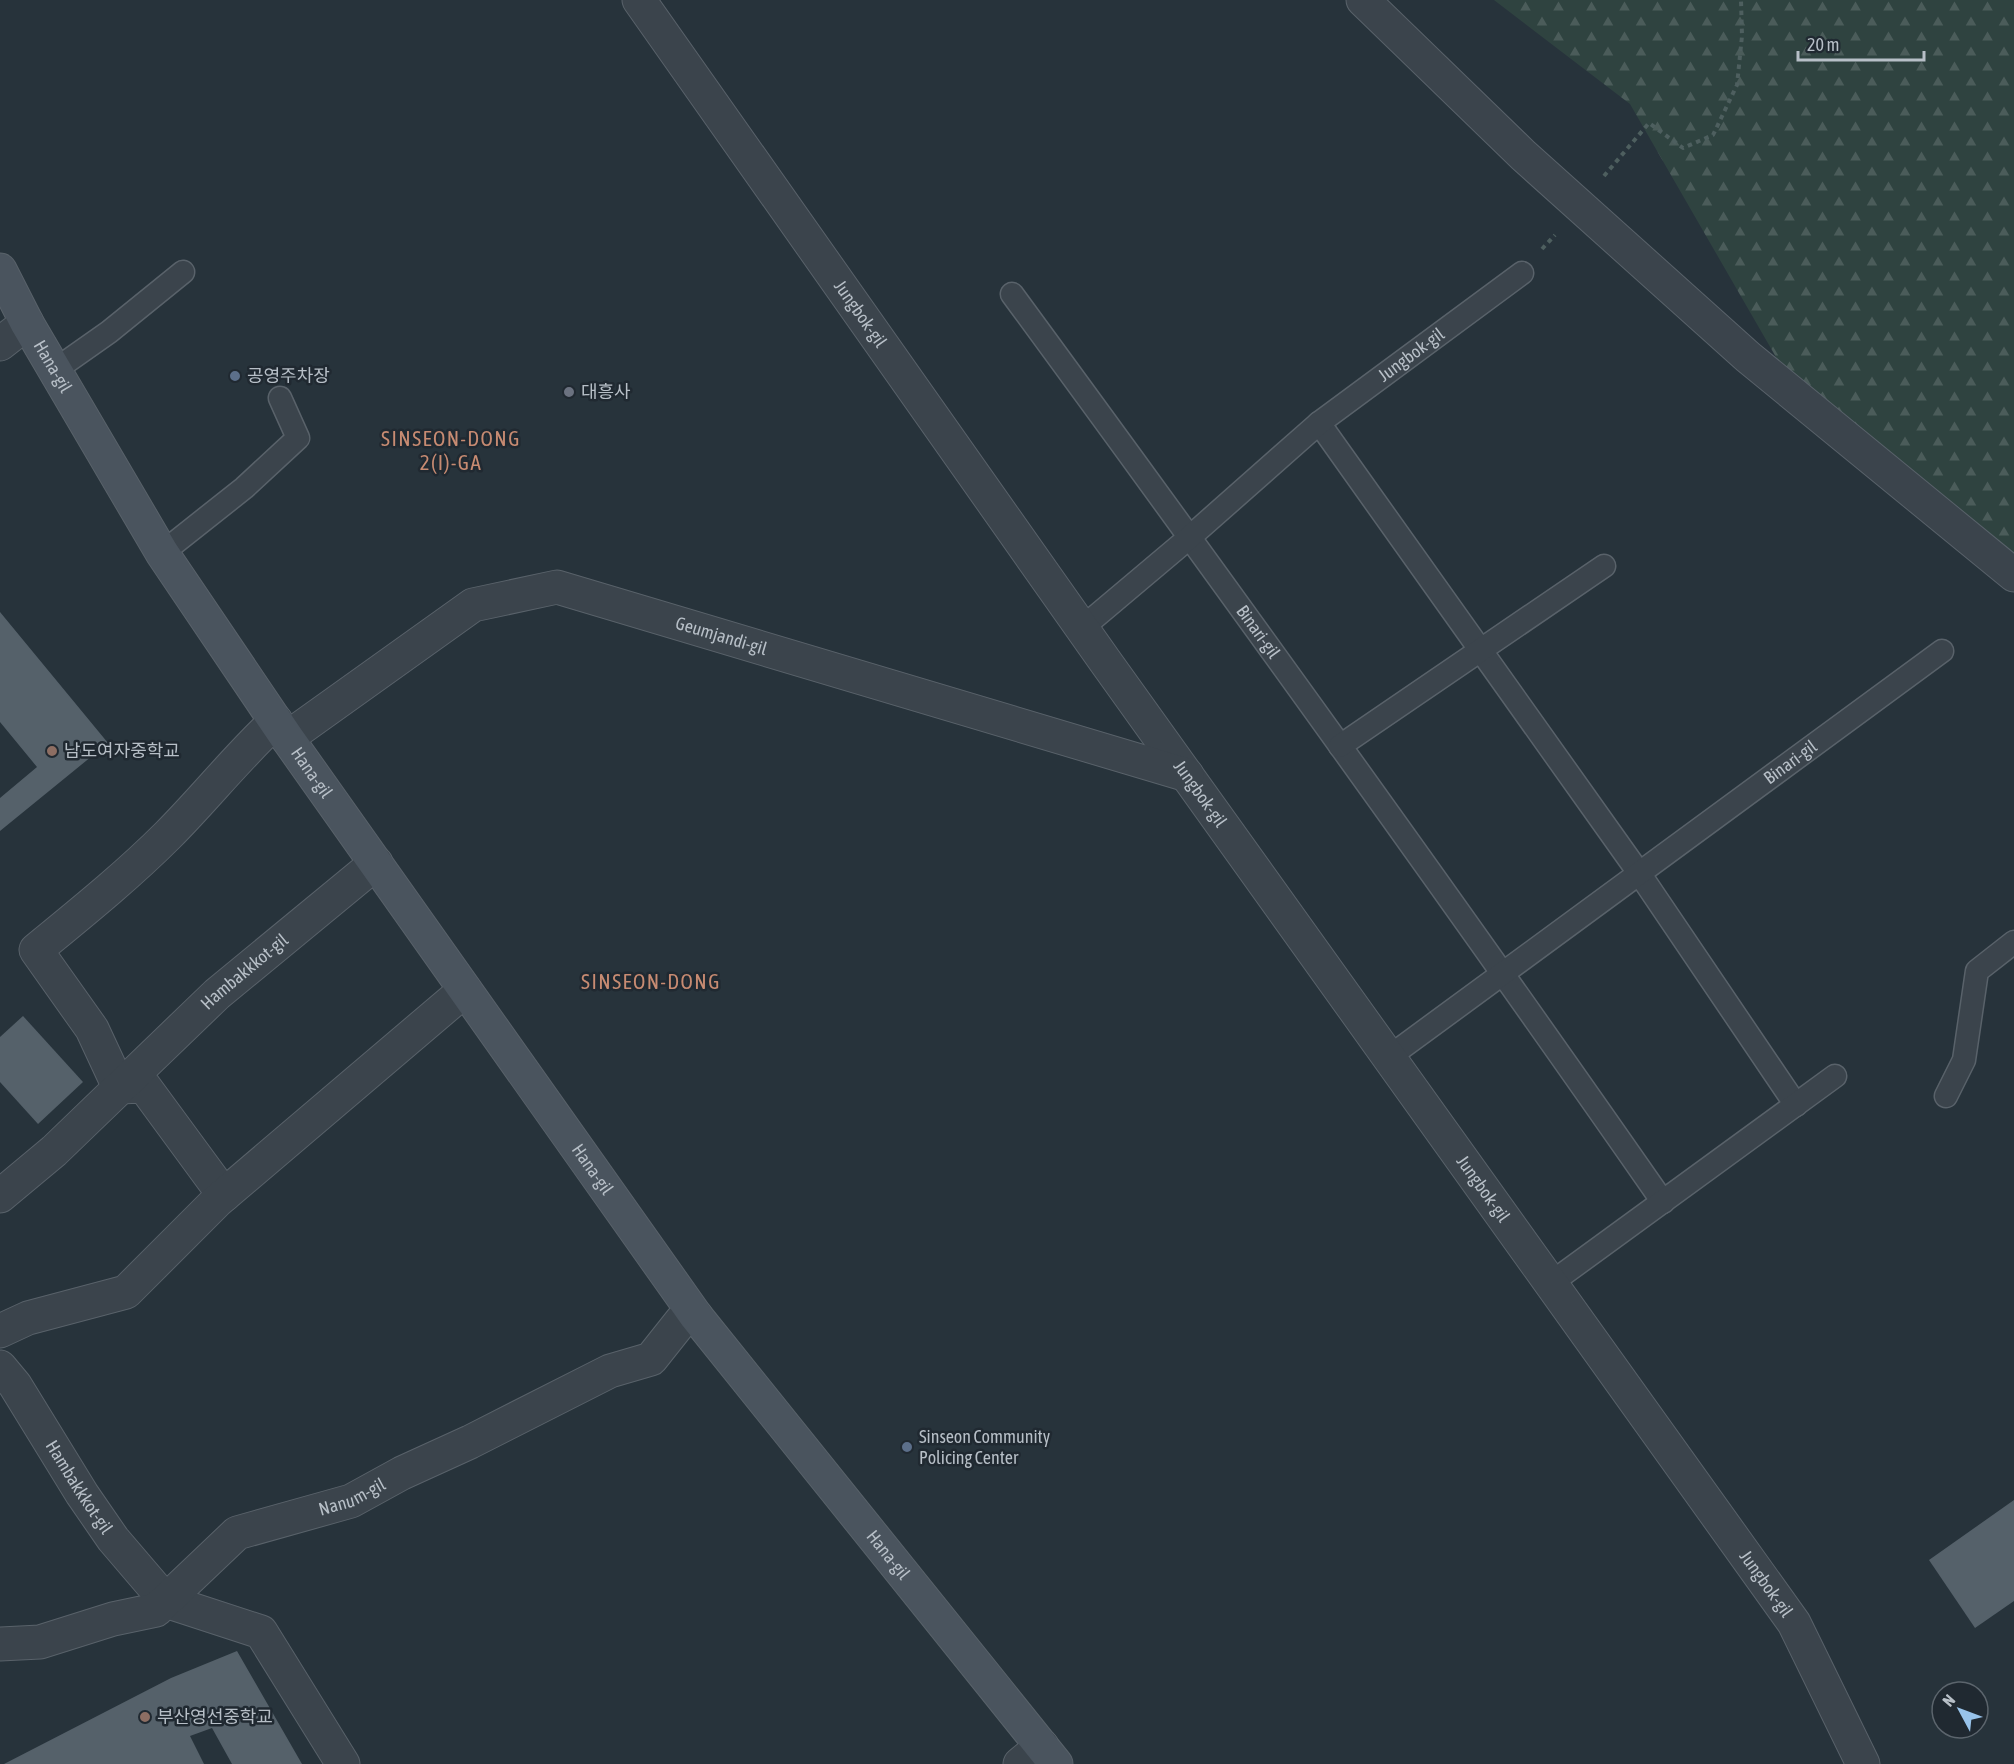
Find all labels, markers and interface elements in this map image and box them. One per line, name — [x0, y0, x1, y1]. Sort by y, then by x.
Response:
scale bar — [1798, 24, 1924, 62]
text: 20 m — [1807, 34, 1839, 55]
street label: Jungbok-gil — [830, 276, 892, 351]
street label: Jungbok-gil — [1374, 323, 1448, 386]
street label: Hana-gil — [29, 336, 77, 396]
place label: 공영주차장 — [247, 365, 330, 386]
marker: 공영주차장 — [228, 369, 242, 383]
place label: 대흥사 — [581, 381, 631, 402]
marker: 대흥사 — [562, 385, 576, 399]
district label: SINSEON-DONG 2(I)-GA — [381, 426, 521, 474]
street label: Binari-gil — [1232, 601, 1285, 662]
street label: Geumjandi-gil — [673, 612, 770, 659]
street label: Binari-gil — [1760, 735, 1821, 788]
place label: 남도여자중학교 — [64, 740, 180, 761]
street label: Hana-gil — [287, 743, 337, 802]
marker: 남도여자중학교 — [45, 744, 59, 758]
street label: Jungbok-gil — [1169, 756, 1232, 831]
street label: Hambakkkot-gil — [196, 929, 292, 1014]
district label: SINSEON-DONG — [581, 969, 721, 993]
street label: Hana-gil — [568, 1140, 618, 1199]
street label: Jungbok-gil — [1452, 1151, 1515, 1226]
place label: Sinseon Community Policing Center — [919, 1426, 1050, 1468]
street label: Hambakkkot-gil — [42, 1436, 117, 1538]
marker: Sinseon Community Policing Center — [900, 1440, 914, 1454]
street label: Nanum-gil — [316, 1473, 389, 1520]
street label: Hana-gil — [862, 1526, 915, 1584]
street label: Jungbok-gil — [1735, 1546, 1798, 1621]
north arrow — [1930, 1680, 1990, 1740]
text: N — [1939, 1691, 1959, 1710]
place label: 부산영선중학교 — [157, 1706, 273, 1727]
marker: 부산영선중학교 — [138, 1710, 152, 1724]

